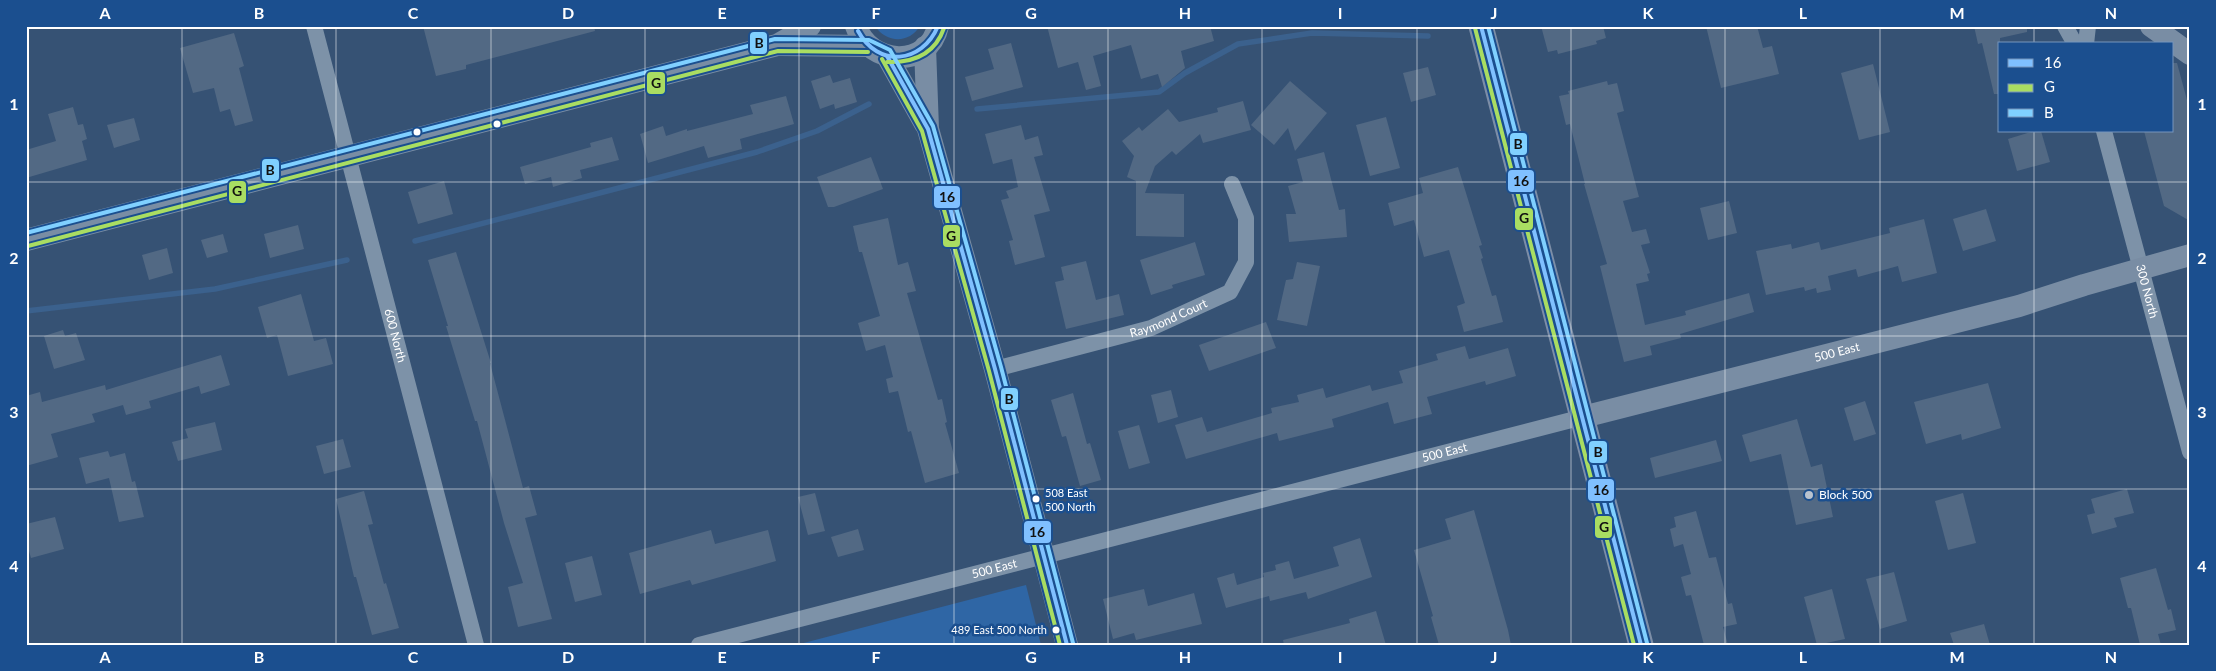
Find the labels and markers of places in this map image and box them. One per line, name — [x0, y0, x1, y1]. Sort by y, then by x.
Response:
unlabelled marker — [492, 119, 502, 129]
unlabelled marker — [412, 127, 422, 137]
place label: 508 East 500 North — [1045, 486, 1096, 513]
place label: Block 500 — [1819, 487, 1872, 502]
marker: Block 500 — [1803, 489, 1815, 501]
marker: 508 East 500 North — [1031, 494, 1041, 504]
place label: 489 East 500 North — [951, 623, 1047, 636]
marker: 489 East 500 North — [1051, 625, 1061, 635]

